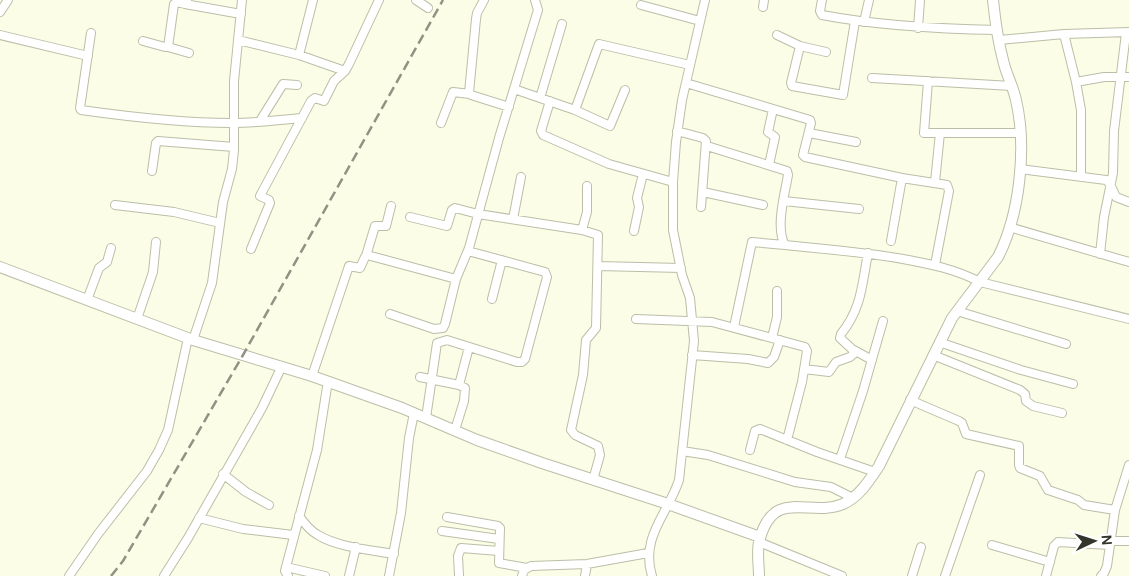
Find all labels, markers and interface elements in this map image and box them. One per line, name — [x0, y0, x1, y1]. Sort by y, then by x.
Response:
north arrow — [1069, 516, 1119, 566]
text: N — [1098, 534, 1116, 546]

